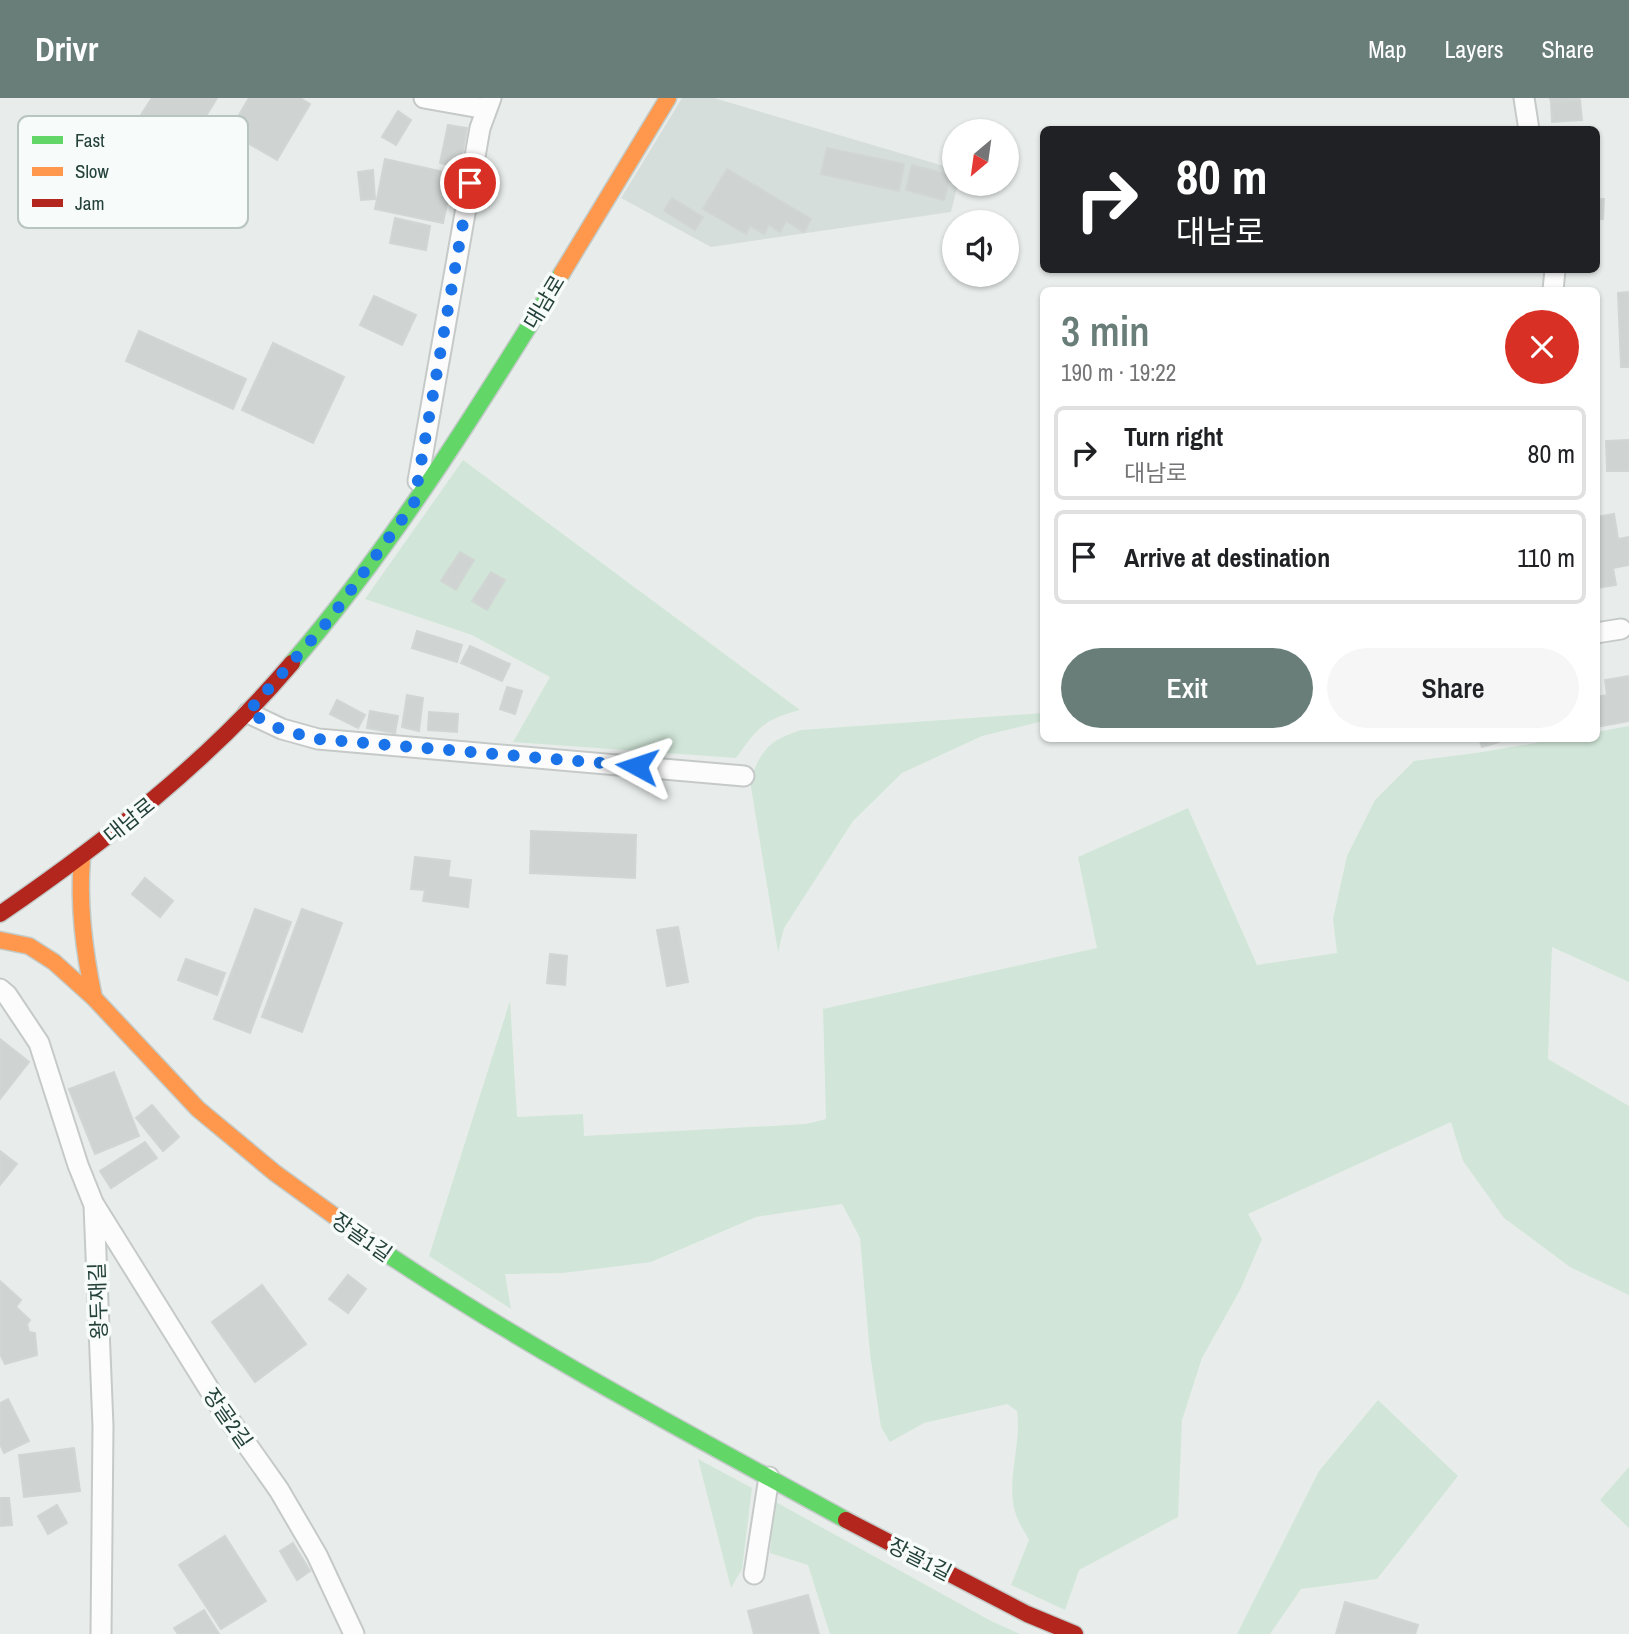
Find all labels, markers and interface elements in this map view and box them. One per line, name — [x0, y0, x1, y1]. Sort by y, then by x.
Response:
text: Drivr — [35, 27, 98, 71]
text: Map — [1368, 33, 1406, 65]
text: Layers — [1444, 33, 1503, 65]
text: Share — [1541, 33, 1594, 65]
legend — [18, 116, 248, 228]
north arrow — [942, 119, 1018, 196]
map controls — [942, 119, 1019, 287]
text: Fast — [75, 127, 105, 153]
text: 80 m — [1176, 143, 1268, 209]
pin — [440, 153, 500, 213]
icon: right — [1061, 154, 1152, 245]
text: Slow — [75, 158, 110, 184]
icon: arrive — [451, 164, 489, 202]
text: Jam — [75, 190, 104, 216]
button: sound — [942, 210, 1019, 287]
text: 대남로 — [1176, 210, 1264, 253]
street label: 대남로 — [517, 270, 571, 334]
text: 3 min — [1061, 303, 1150, 359]
button: close — [1505, 310, 1579, 384]
text: 190 m · 19:22 — [1061, 357, 1176, 388]
text: Turn right — [1124, 419, 1223, 454]
icon: right — [1065, 434, 1103, 472]
text: 80 m — [1528, 436, 1575, 471]
text: 대남로 — [1124, 457, 1187, 488]
icon: arrive — [1065, 538, 1103, 576]
text: Arrive at destination — [1124, 540, 1330, 575]
text: 110 m — [1517, 540, 1575, 575]
button: Exit — [1061, 648, 1313, 728]
button: Share — [1327, 648, 1579, 728]
position arrow — [600, 729, 674, 803]
street label: 대남로 — [97, 790, 161, 850]
street label: 장골1길 — [326, 1206, 398, 1268]
street label: 왕두재길 — [82, 1262, 114, 1340]
street label: 장골2길 — [197, 1382, 259, 1454]
street label: 장골1길 — [883, 1531, 957, 1587]

